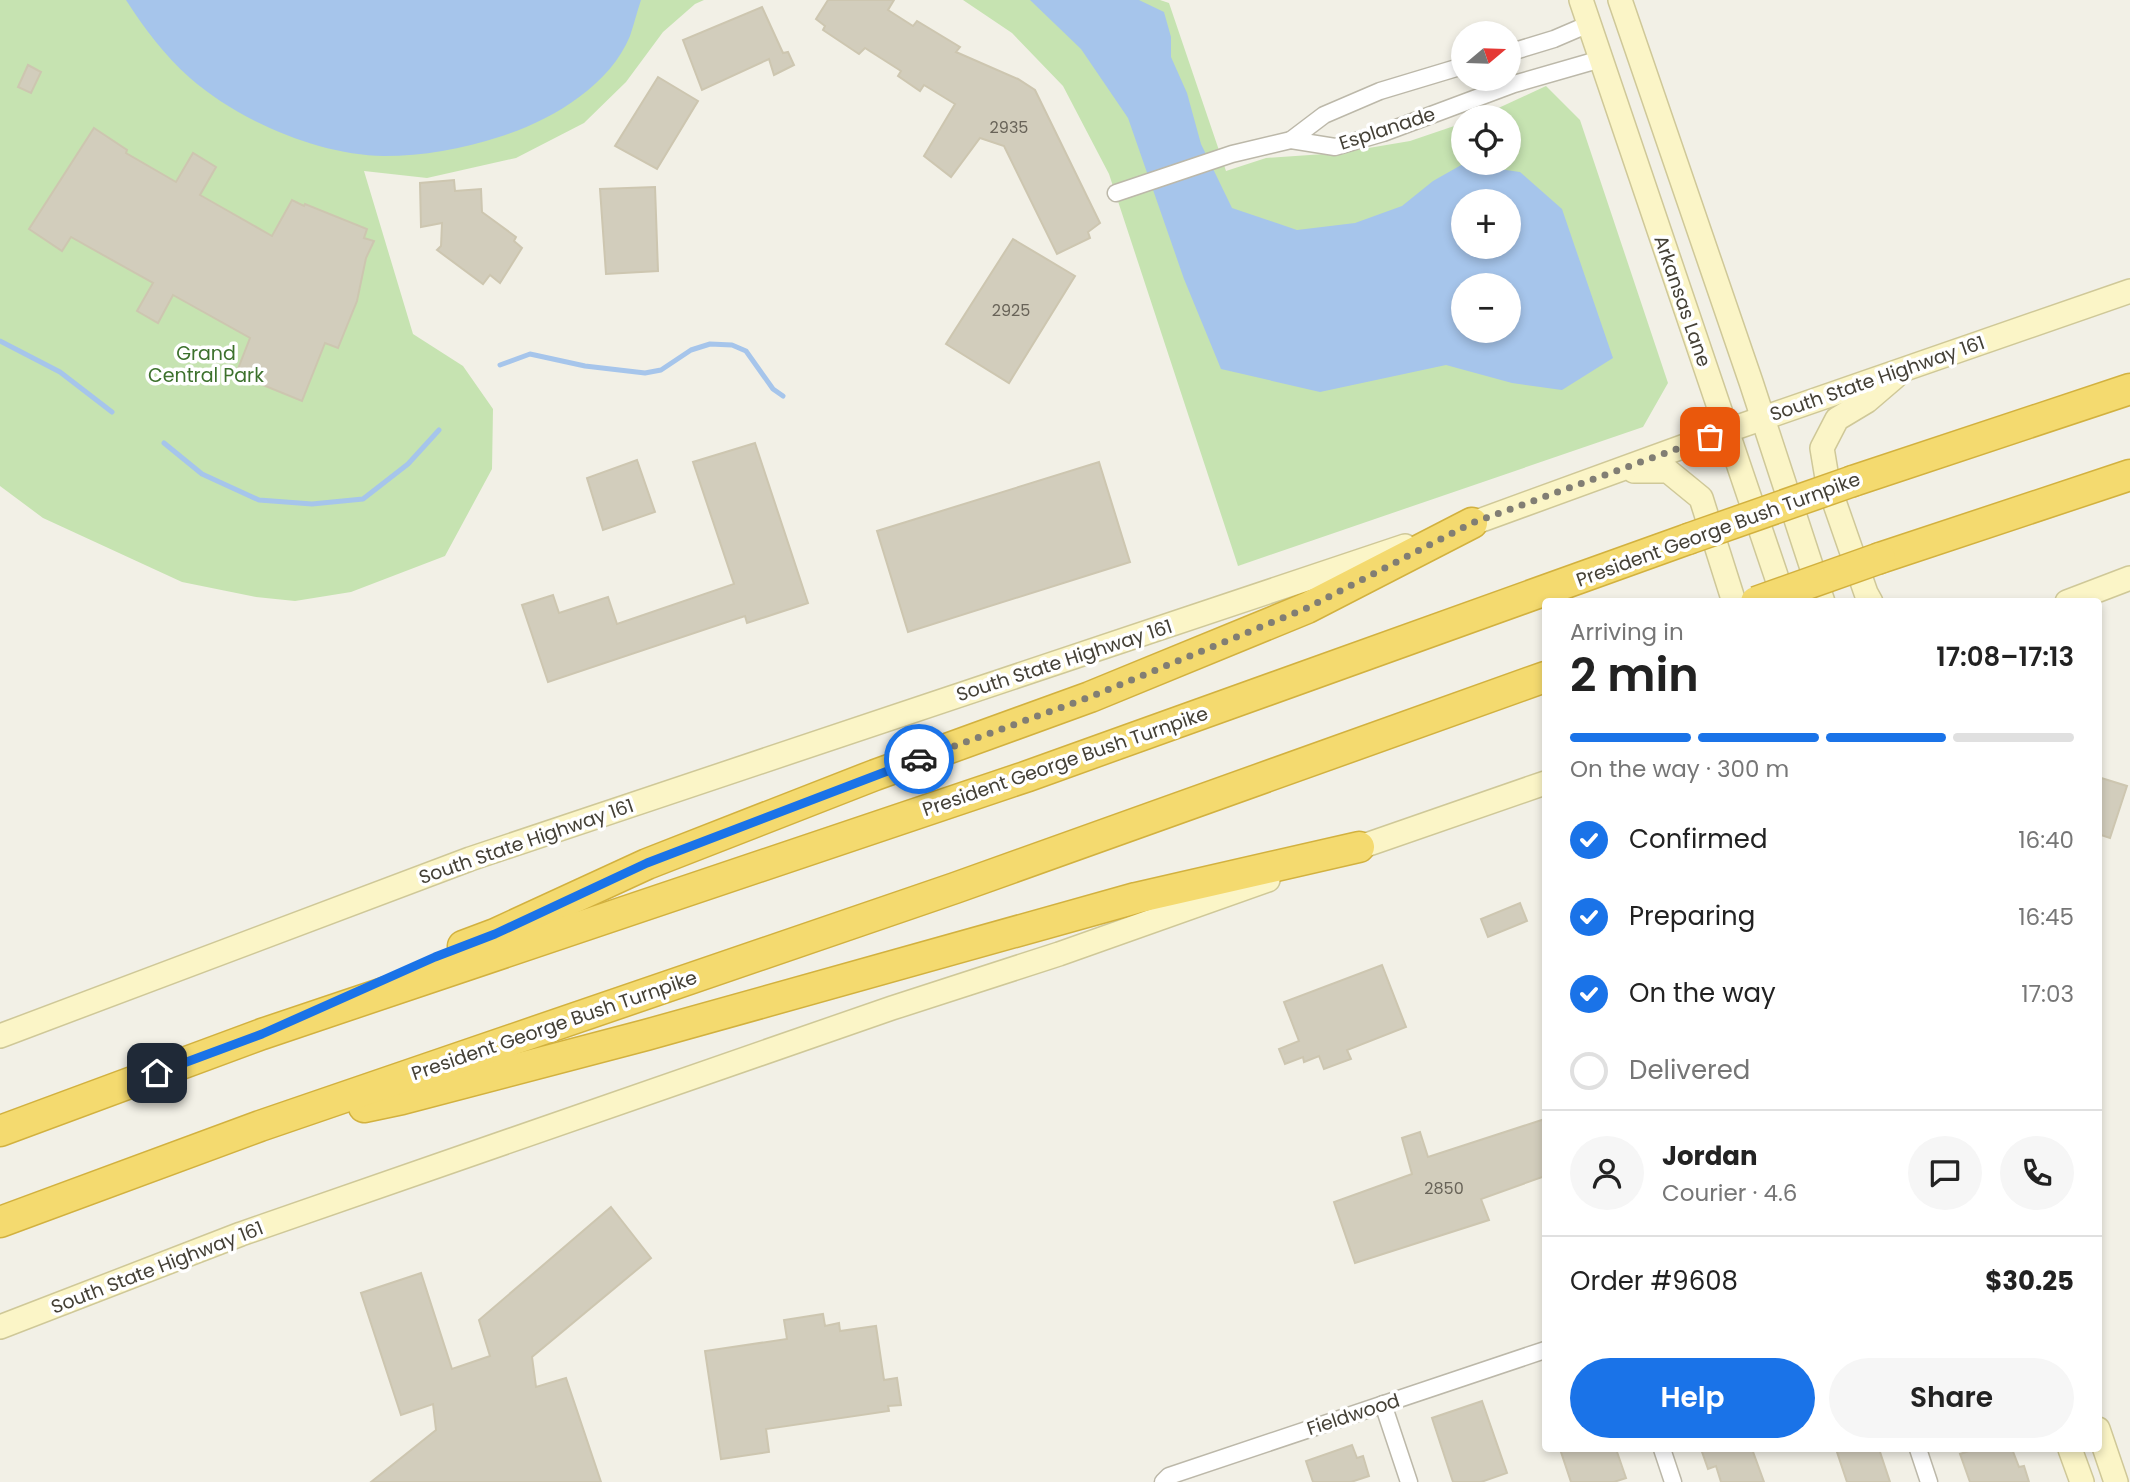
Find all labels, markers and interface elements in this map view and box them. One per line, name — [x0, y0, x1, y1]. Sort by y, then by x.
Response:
north arrow — [1451, 21, 1521, 91]
map controls — [1451, 21, 1521, 343]
street label: Esplanade — [1336, 100, 1439, 157]
button: locate — [1451, 105, 1521, 175]
house number: 2935 — [990, 116, 1028, 139]
button: + — [1451, 189, 1521, 259]
street label: Arkansas Lane — [1647, 232, 1718, 371]
button: − — [1451, 273, 1521, 343]
house number: 2925 — [992, 299, 1030, 322]
street label: South State Highway 161 — [1766, 329, 1988, 428]
park label: Grand Central Park — [148, 340, 264, 389]
pin — [1680, 407, 1740, 467]
icon: bag — [1691, 418, 1729, 456]
street label: President George Bush Turnpike — [1572, 465, 1864, 594]
street label: South State Highway 161 — [953, 613, 1176, 708]
text: Arriving in — [1570, 616, 1684, 648]
text: 17:08–17:13 — [1936, 639, 2074, 675]
text: 2 min — [1570, 643, 1699, 707]
street label: President George Bush Turnpike — [919, 700, 1212, 823]
courier — [884, 724, 954, 794]
icon: car — [900, 740, 938, 778]
text: On the way · 300 m — [1570, 753, 1789, 785]
street label: South State Highway 161 — [415, 792, 637, 891]
icon: check — [1570, 821, 1608, 859]
text: Confirmed — [1629, 821, 1767, 857]
text: 16:40 — [2018, 824, 2074, 856]
icon: check — [1570, 898, 1608, 936]
text: Preparing — [1629, 898, 1755, 934]
text: 16:45 — [2018, 901, 2074, 933]
street label: President George Bush Turnpike — [408, 964, 701, 1087]
icon: check — [1570, 975, 1608, 1013]
text: On the way — [1629, 975, 1776, 1011]
text: 17:03 — [2021, 978, 2074, 1010]
pin — [127, 1043, 187, 1103]
text: Delivered — [1629, 1052, 1750, 1088]
icon: home — [138, 1054, 176, 1092]
button: person — [1570, 1136, 1644, 1210]
button: chat — [1908, 1136, 1982, 1210]
button: phone — [2000, 1136, 2074, 1210]
text: Jordan — [1662, 1138, 1758, 1174]
house number: 2850 — [1424, 1177, 1464, 1200]
text: Courier · 4.6 — [1662, 1177, 1797, 1209]
street label: South State Highway 161 — [47, 1214, 267, 1320]
text: Order #9608 — [1570, 1263, 1738, 1299]
text: $30.25 — [1985, 1263, 2074, 1299]
button: Help — [1570, 1358, 1815, 1438]
button: Share — [1829, 1358, 2074, 1438]
street label: Fieldwood — [1303, 1387, 1403, 1442]

